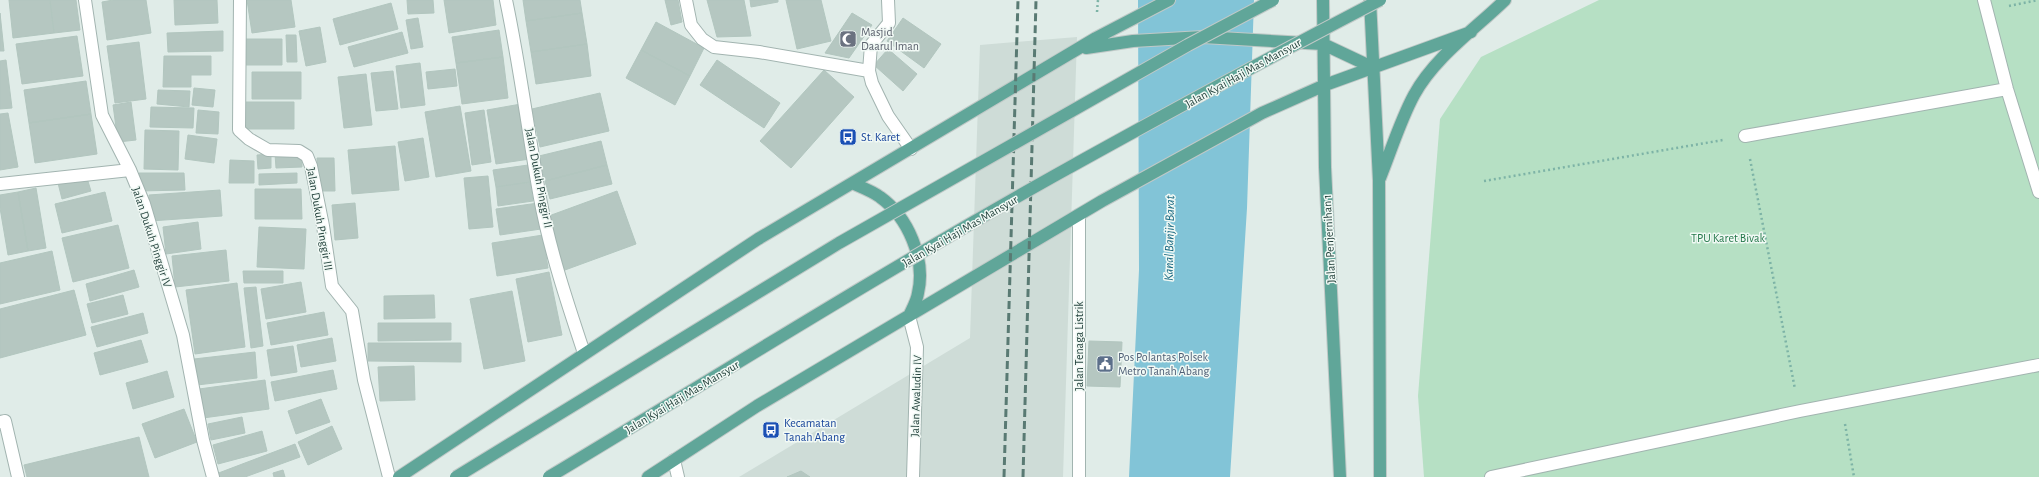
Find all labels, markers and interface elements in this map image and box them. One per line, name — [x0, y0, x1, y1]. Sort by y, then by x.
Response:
place label: Masjid Daarul Iman — [861, 26, 919, 52]
mosque icon: Masjid Daarul Iman — [838, 29, 858, 49]
street label: Jalan Kyai Haji Mas Mansyur — [1183, 36, 1304, 111]
street label: Jalan Dukuh Pinggir II — [523, 127, 555, 229]
bus stop icon: St. Karet — [838, 127, 858, 147]
place label: St. Karet — [861, 131, 900, 143]
street label: Jalan Dukuh Pinggir III — [305, 166, 335, 272]
street label: Jalan Dukuh Pinggir IV — [130, 185, 174, 289]
street label: Jalan Kyai Haji Mas Mansyur — [900, 193, 1020, 270]
water label: Kanal Banjir Barat — [1163, 194, 1177, 281]
street label: Jalan Penjernihan 1 — [1321, 194, 1338, 284]
park label: TPU Karet Bivak — [1691, 232, 1765, 244]
street label: Jalan Tenaga Listrik — [1073, 301, 1085, 391]
place label: Pos Polantas Polsek Metro Tanah Abang — [1118, 351, 1210, 377]
public building icon: Pos Polantas Polsek Metro Tanah Abang — [1095, 354, 1115, 374]
street label: Jalan Awaludin IV — [909, 355, 923, 437]
street label: Jalan Kyai Haji Mas Mansyur — [623, 358, 742, 437]
place label: Kecamatan Tanah Abang — [784, 417, 845, 443]
bus stop icon: Kecamatan Tanah Abang — [761, 420, 781, 440]

